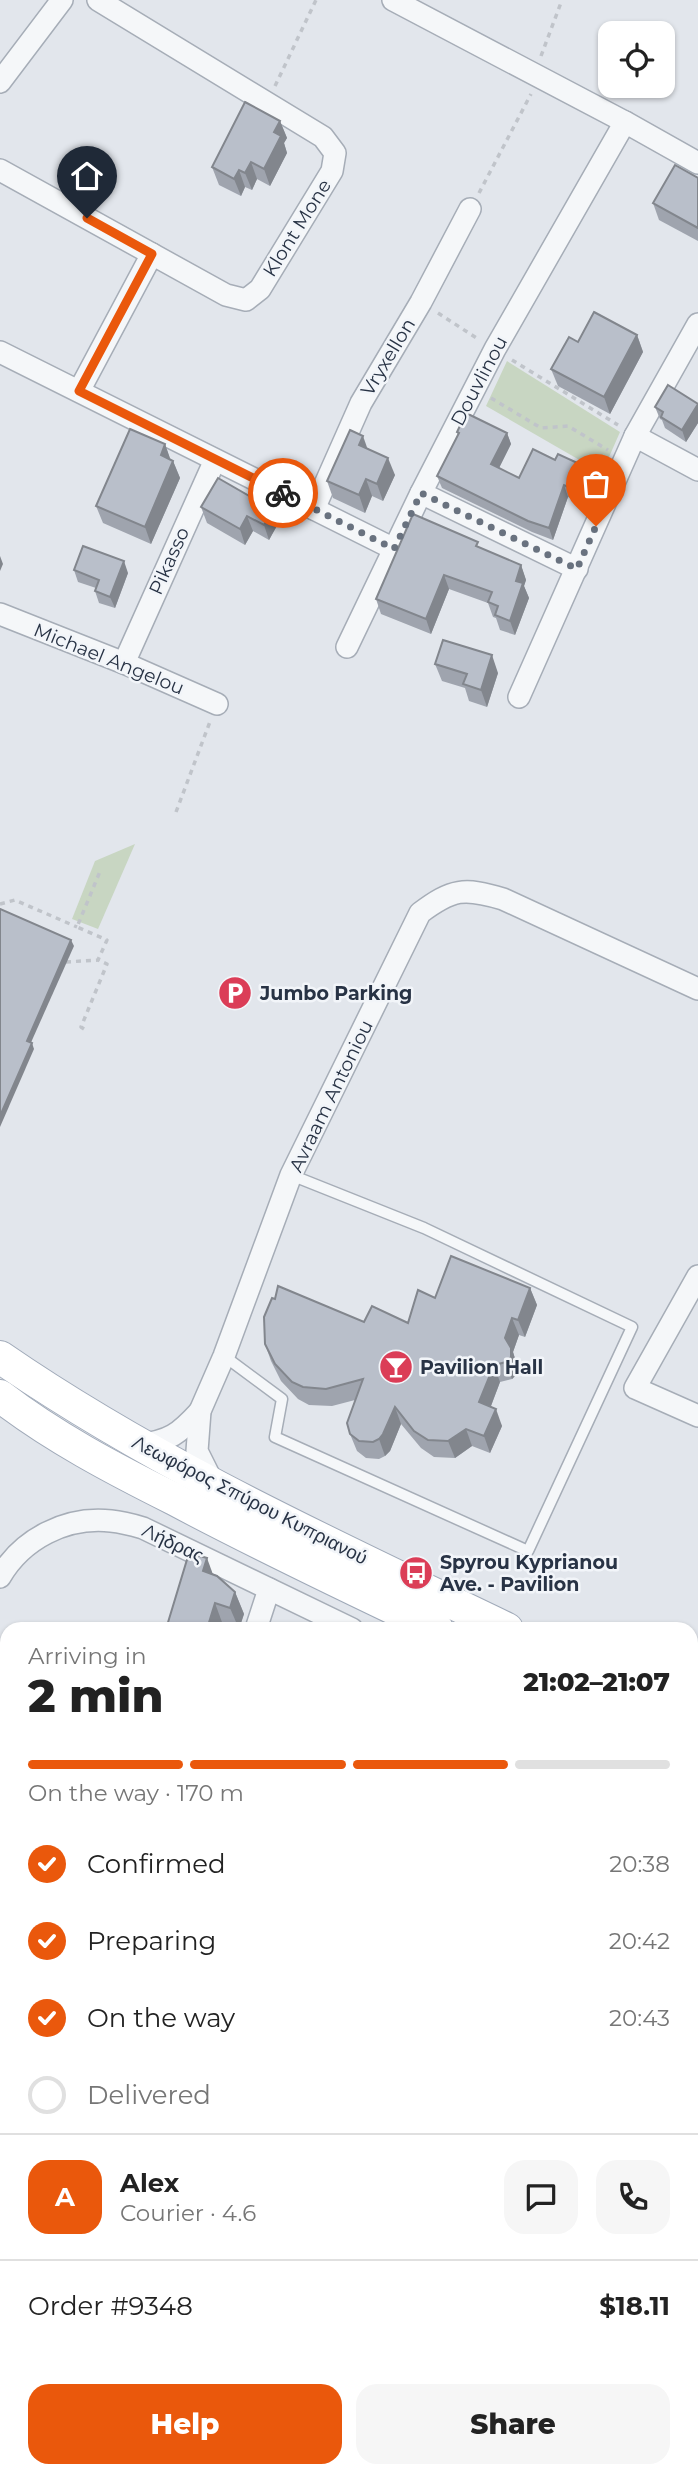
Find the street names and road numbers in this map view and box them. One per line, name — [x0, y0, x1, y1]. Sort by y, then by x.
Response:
street label: Klont Mone — [258, 175, 336, 281]
street label: Vryxellon — [356, 314, 420, 400]
street label: Douvlinou — [446, 332, 512, 430]
street label: Pikasso — [144, 524, 194, 598]
street label: Michael Angelou — [30, 618, 188, 700]
street label: Avraam Antoniou — [284, 1016, 378, 1176]
street label: Λεωφόρος Σπύρου Κυπριανού — [129, 1431, 371, 1569]
street label: Λήδρας — [139, 1519, 207, 1567]

